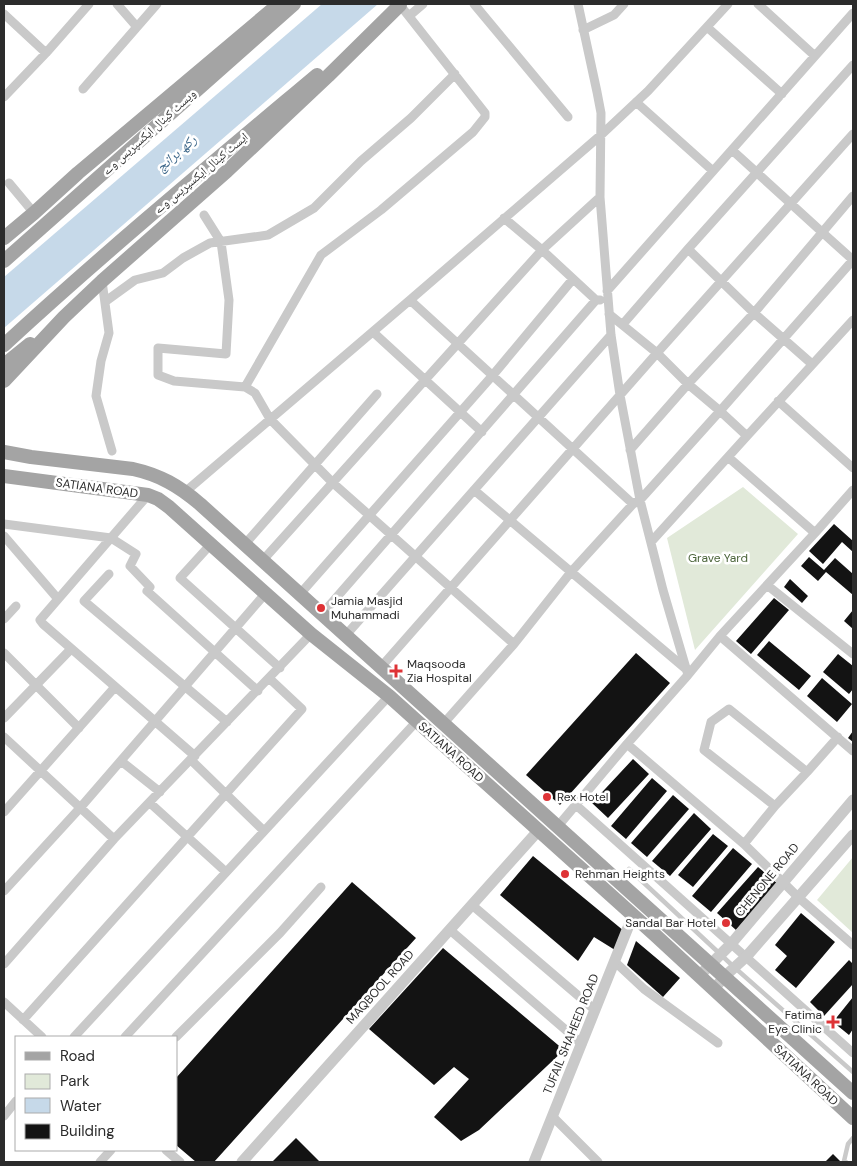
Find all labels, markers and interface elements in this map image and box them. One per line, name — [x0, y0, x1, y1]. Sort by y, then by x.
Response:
street label: ویسٹ کینال ایکسپریس وے — [99, 86, 199, 178]
street label: ایسٹ کینال ایکسپریس وے — [151, 129, 251, 217]
water label: رکھ برانچ — [152, 130, 200, 176]
street label: SATIANA ROAD — [55, 474, 139, 502]
park label: Grave Yard — [688, 550, 748, 566]
place label: Jamia Masjid Muhammadi — [331, 593, 403, 623]
marker: Jamia Masjid Muhammadi — [315, 602, 327, 614]
place label: Maqsooda Zia Hospital — [407, 656, 472, 686]
marker: Maqsooda Zia Hospital — [389, 664, 403, 678]
street label: SATIANA ROAD — [415, 718, 487, 786]
place label: Rex Hotel — [557, 789, 609, 805]
marker: Rex Hotel — [541, 791, 553, 803]
street label: CHENONE ROAD — [731, 840, 803, 920]
place label: Rehman Heights — [575, 866, 665, 882]
marker: Rehman Heights — [559, 868, 571, 880]
place label: Sandal Bar Hotel — [625, 915, 716, 931]
marker: Sandal Bar Hotel — [720, 917, 732, 929]
street label: MAQBOOL ROAD — [343, 947, 417, 1027]
street label: TUFAIL SHAHEED ROAD — [539, 971, 603, 1097]
place label: Fatima Eye Clinic — [768, 1007, 822, 1037]
marker: Fatima Eye Clinic — [826, 1015, 840, 1029]
legend — [15, 1036, 178, 1151]
street label: SATIANA ROAD — [770, 1041, 842, 1109]
text: Road — [60, 1046, 95, 1066]
text: Park — [60, 1071, 90, 1091]
text: Water — [60, 1096, 102, 1116]
text: Building — [60, 1121, 115, 1141]

